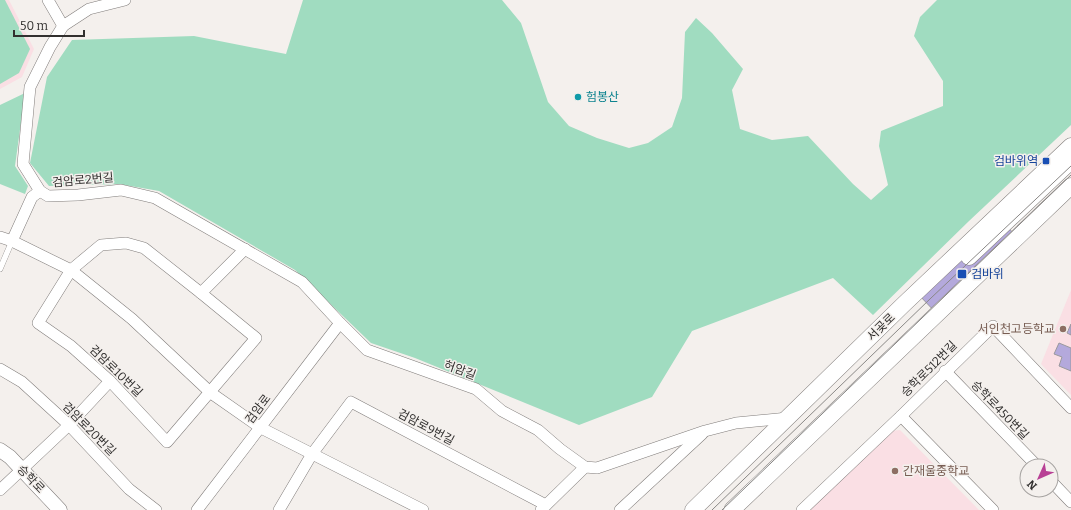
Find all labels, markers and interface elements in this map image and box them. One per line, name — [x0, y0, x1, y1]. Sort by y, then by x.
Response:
scale bar — [14, 12, 84, 38]
text: 50 m — [20, 19, 49, 33]
place label: 험봉산 — [586, 90, 619, 104]
marker: 험봉산 — [573, 92, 583, 102]
place label: 검바위역 — [994, 154, 1038, 168]
marker: 검바위역 — [1041, 156, 1051, 166]
street label: 검암로2번길 — [52, 170, 114, 190]
place label: 검바위 — [971, 267, 1004, 281]
marker: 검바위 — [956, 268, 968, 280]
street label: 서곶로 — [864, 310, 898, 344]
place label: 서인천고등학교 — [978, 322, 1055, 336]
marker: 서인천고등학교 — [1058, 324, 1068, 334]
street label: 승학로512번길 — [898, 338, 960, 400]
street label: 검암로10번길 — [87, 342, 145, 400]
street label: 허암길 — [442, 358, 478, 382]
street label: 승학로450번길 — [968, 378, 1032, 442]
street label: 검암로 — [242, 392, 274, 426]
street label: 검암로20번길 — [60, 400, 118, 458]
street label: 검암로9번길 — [395, 406, 457, 448]
north arrow — [1019, 458, 1059, 498]
street label: 승학로 — [14, 462, 48, 496]
place label: 간재울중학교 — [903, 464, 969, 478]
marker: 간재울중학교 — [890, 466, 900, 476]
text: N — [1024, 477, 1040, 492]

